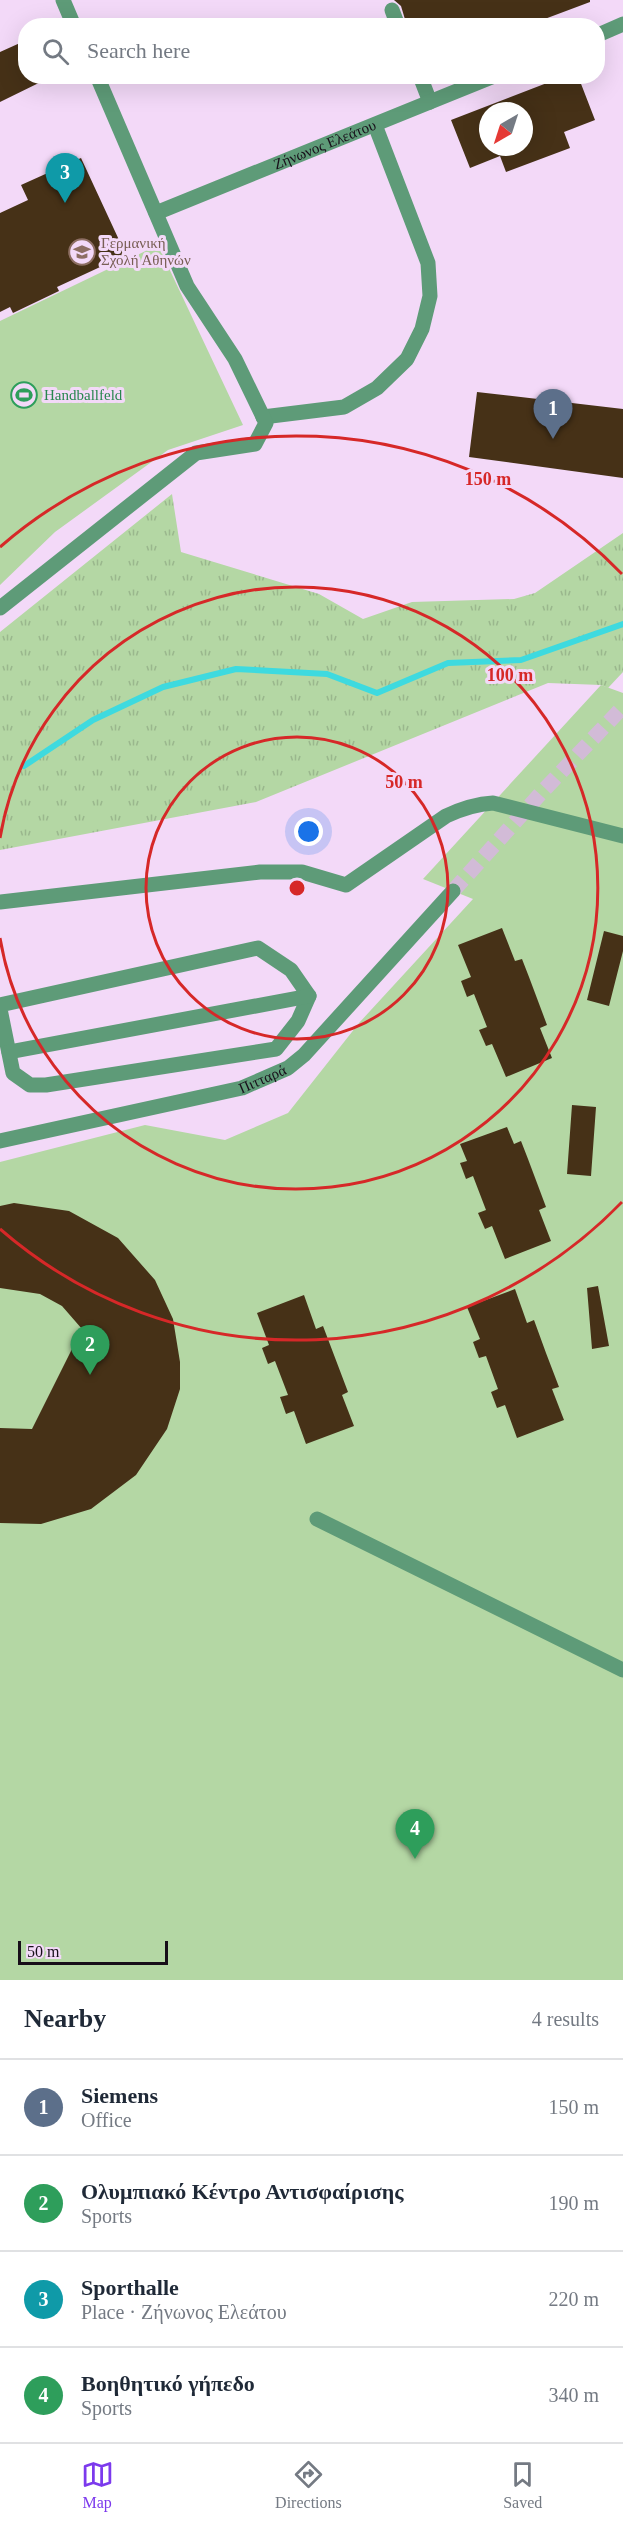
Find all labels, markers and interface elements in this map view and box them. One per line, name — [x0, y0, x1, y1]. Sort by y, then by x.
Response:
search box — [18, 18, 605, 84]
icon: search — [39, 35, 72, 68]
text: Search here — [87, 38, 190, 63]
north arrow — [479, 102, 533, 156]
street label: Ζήνωνος Ελεάτου — [271, 117, 378, 173]
pin: 3 — [46, 154, 84, 203]
place label: Γερμανική Σχολή Αθηνών — [101, 235, 191, 268]
school or university icon: Γερμανική Σχολή Αθηνών — [67, 237, 97, 267]
sports icon: Handballfeld — [9, 380, 39, 410]
place label: Handballfeld — [44, 387, 123, 403]
pin: 1 — [534, 390, 572, 439]
text: 150 m — [465, 469, 511, 489]
text: 100 m — [487, 665, 533, 685]
text: 50 m — [385, 772, 423, 792]
your location — [294, 817, 323, 846]
centre of rings — [287, 878, 307, 898]
street label: Πιτταρά — [236, 1062, 289, 1096]
pin: 2 — [70, 1326, 110, 1375]
pin: 4 — [396, 1810, 434, 1859]
scale bar — [18, 1938, 168, 1966]
text: 50 m — [27, 1943, 59, 1960]
text: Nearby — [24, 2004, 106, 2033]
text: 4 results — [532, 2008, 599, 2030]
text: Siemens — [81, 2083, 158, 2108]
text: 1 — [39, 2096, 49, 2118]
text: 150 m — [548, 2096, 599, 2118]
text: Office — [81, 2109, 132, 2131]
text: Ολυμπιακό Κέντρο Αντισφαίρισης — [81, 2179, 403, 2204]
text: 2 — [39, 2192, 49, 2214]
text: 190 m — [548, 2192, 599, 2214]
text: Sports — [81, 2205, 132, 2227]
text: Sporthalle — [81, 2275, 179, 2300]
text: 3 — [39, 2288, 49, 2310]
text: 220 m — [548, 2288, 599, 2310]
text: Place · Ζήνωνος Ελεάτου — [81, 2301, 287, 2323]
text: Βοηθητικό γήπεδο — [81, 2371, 255, 2396]
text: 4 — [39, 2384, 49, 2406]
text: 340 m — [548, 2384, 599, 2406]
text: Sports — [81, 2397, 132, 2419]
tab: Map — [81, 2458, 114, 2512]
tab: Directions — [275, 2458, 342, 2512]
tab: Saved — [503, 2458, 542, 2512]

